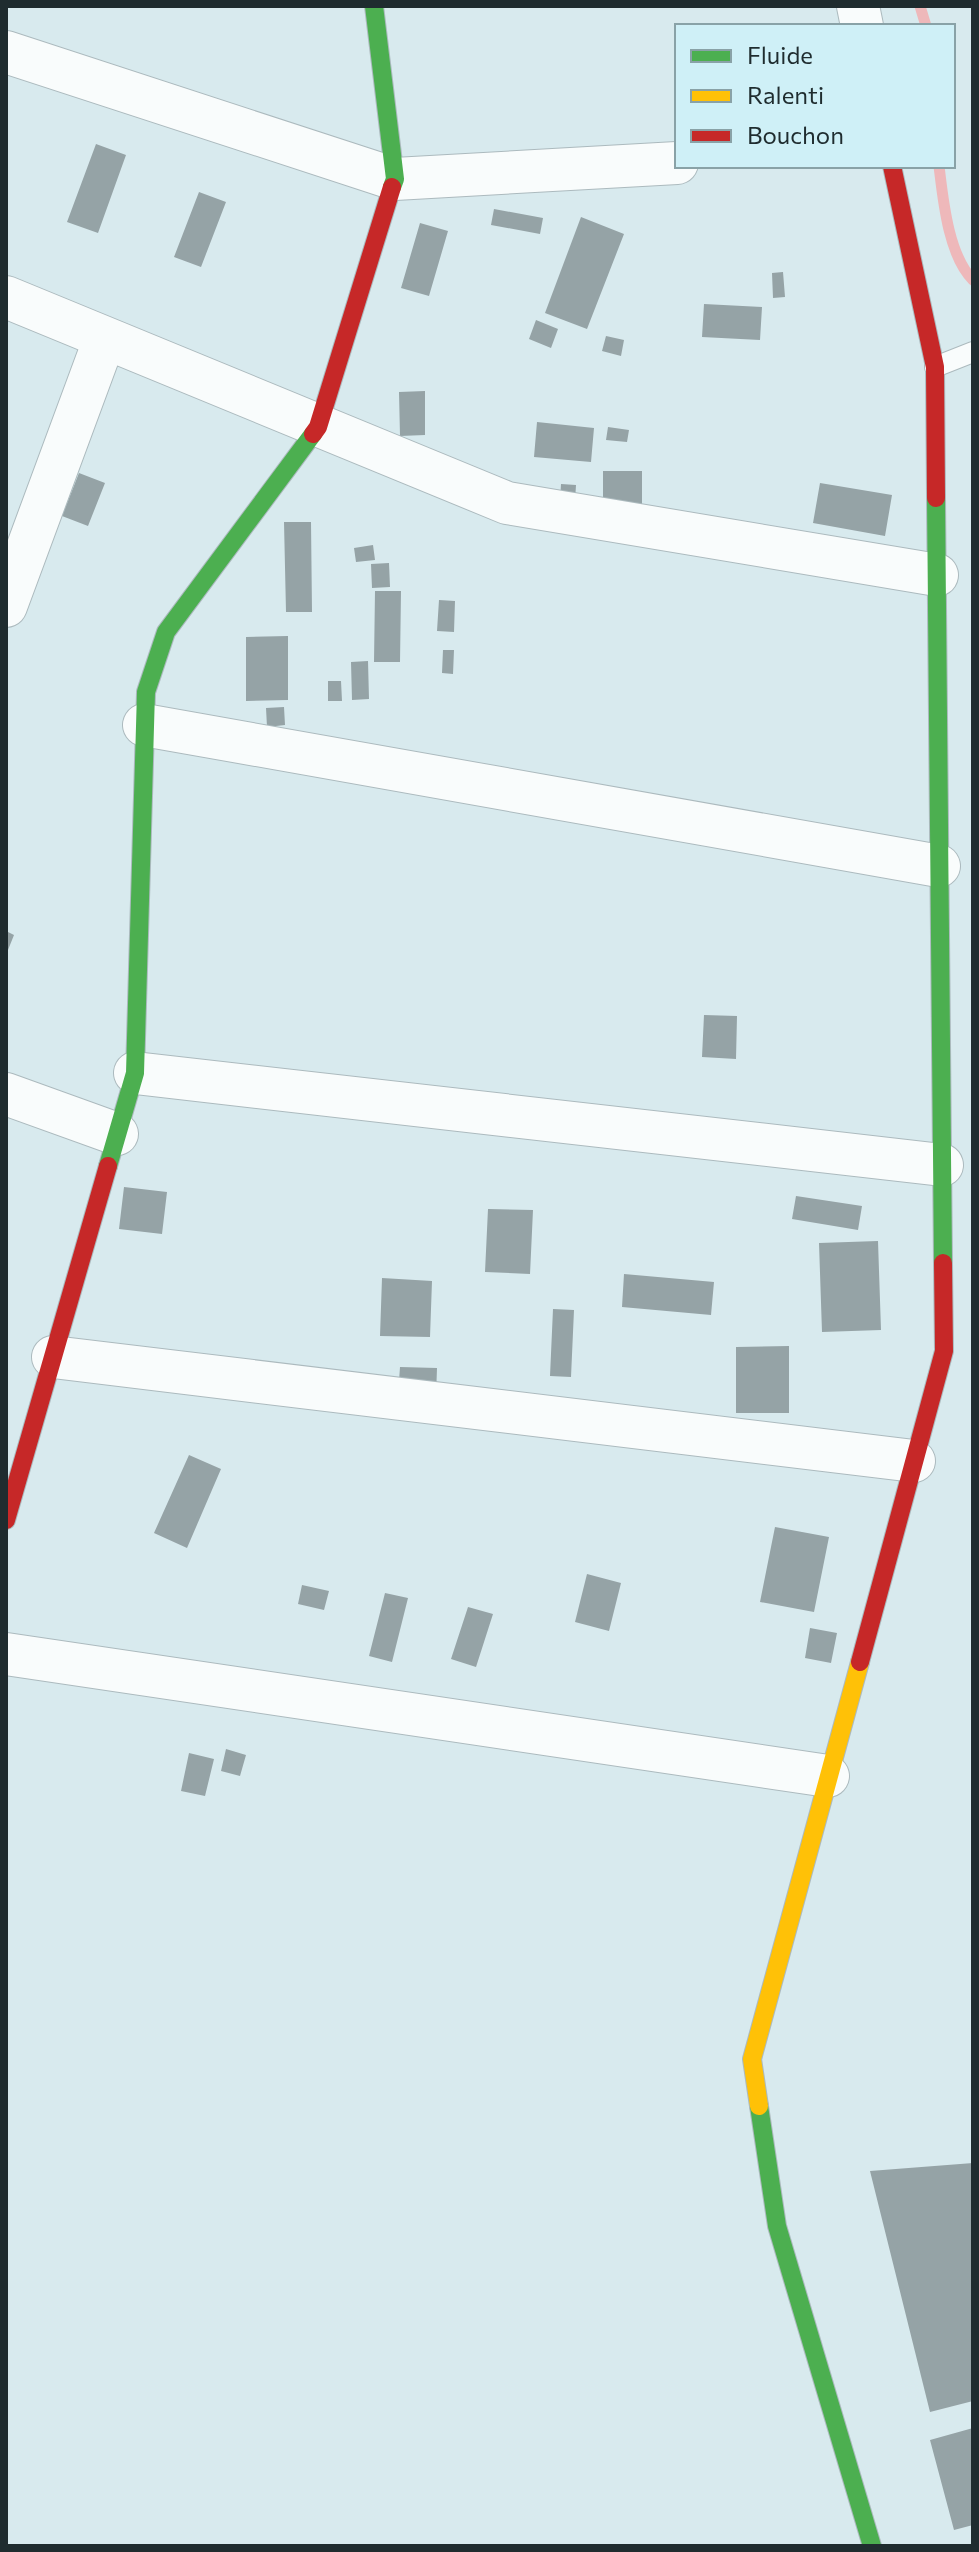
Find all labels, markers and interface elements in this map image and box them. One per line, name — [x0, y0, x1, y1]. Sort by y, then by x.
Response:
legend — [675, 24, 955, 168]
text: Fluide — [747, 40, 813, 69]
text: Ralenti — [747, 80, 824, 109]
text: Bouchon — [747, 120, 844, 149]

